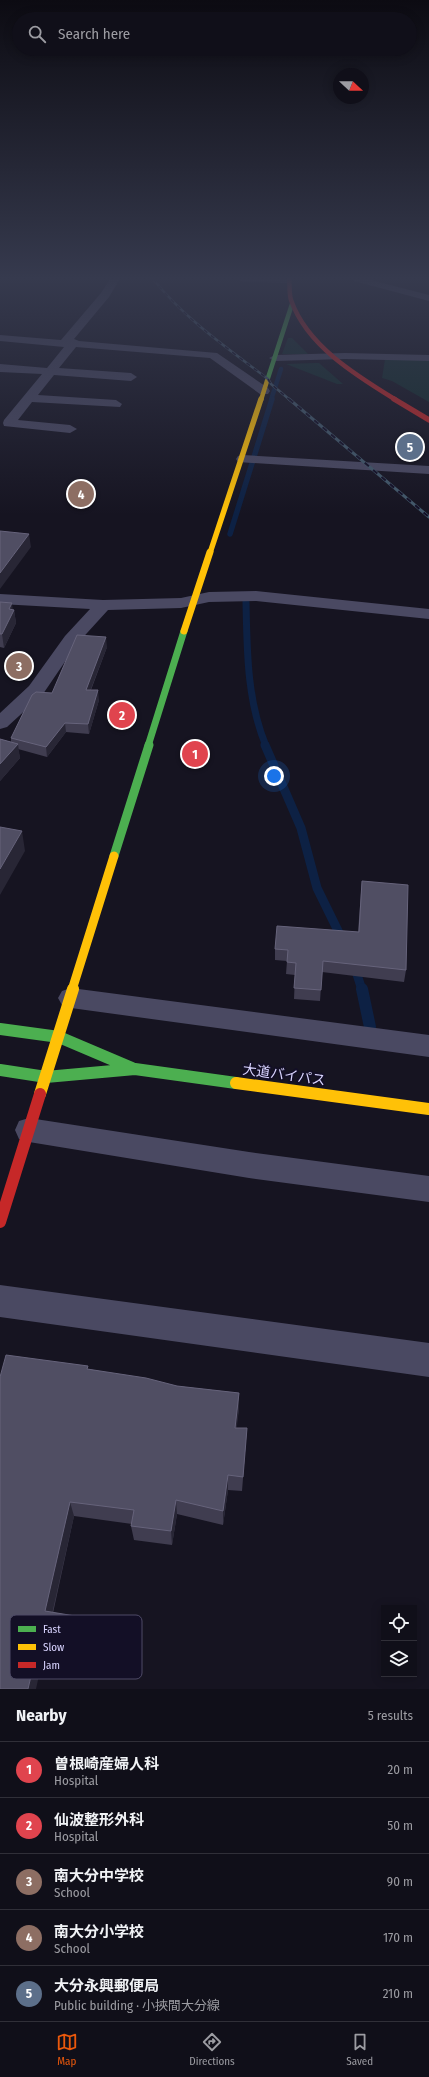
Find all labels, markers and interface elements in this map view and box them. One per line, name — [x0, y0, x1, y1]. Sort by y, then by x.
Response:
search box — [12, 12, 417, 56]
icon: search — [26, 23, 48, 45]
text: Search here — [58, 25, 130, 43]
north arrow — [333, 68, 369, 104]
pin: 5 — [397, 432, 423, 462]
pin: 4 — [68, 479, 94, 509]
pin: 3 — [6, 651, 32, 681]
pin: 2 — [109, 700, 135, 730]
pin: 1 — [182, 739, 208, 769]
your location — [264, 766, 284, 786]
street label: 大道バイパス — [241, 1061, 327, 1089]
map controls — [381, 1605, 417, 1677]
button: locate — [381, 1605, 417, 1641]
legend — [10, 1615, 142, 1679]
text: Fast — [43, 1623, 61, 1636]
text: Slow — [43, 1641, 64, 1654]
button: layers — [381, 1641, 417, 1677]
text: Jam — [43, 1659, 60, 1672]
text: Nearby — [16, 1705, 67, 1726]
text: 5 results — [368, 1708, 413, 1723]
text: 曽根崎産婦人科 — [54, 1755, 159, 1773]
text: 1 — [26, 1762, 32, 1777]
text: 20 m — [387, 1762, 413, 1777]
text: Hospital — [54, 1773, 98, 1788]
text: 仙波整形外科 — [54, 1811, 144, 1829]
text: 2 — [26, 1818, 32, 1833]
text: 50 m — [387, 1818, 413, 1833]
text: Hospital — [54, 1829, 98, 1844]
text: 南大分中学校 — [54, 1867, 144, 1885]
text: 3 — [26, 1874, 32, 1889]
text: 90 m — [387, 1874, 413, 1889]
text: School — [54, 1885, 90, 1900]
text: 南大分小学校 — [54, 1923, 144, 1941]
text: 4 — [26, 1930, 32, 1945]
text: 170 m — [383, 1930, 413, 1945]
text: School — [54, 1941, 90, 1956]
text: 大分永興郵便局 — [54, 1977, 159, 1995]
text: 5 — [26, 1986, 32, 2001]
text: 210 m — [383, 1986, 413, 2001]
text: Public building · 小挾間大分線 — [54, 1998, 220, 2013]
tab: Map — [56, 2031, 78, 2068]
tab: Directions — [189, 2031, 235, 2068]
tab: Saved — [346, 2031, 373, 2068]

